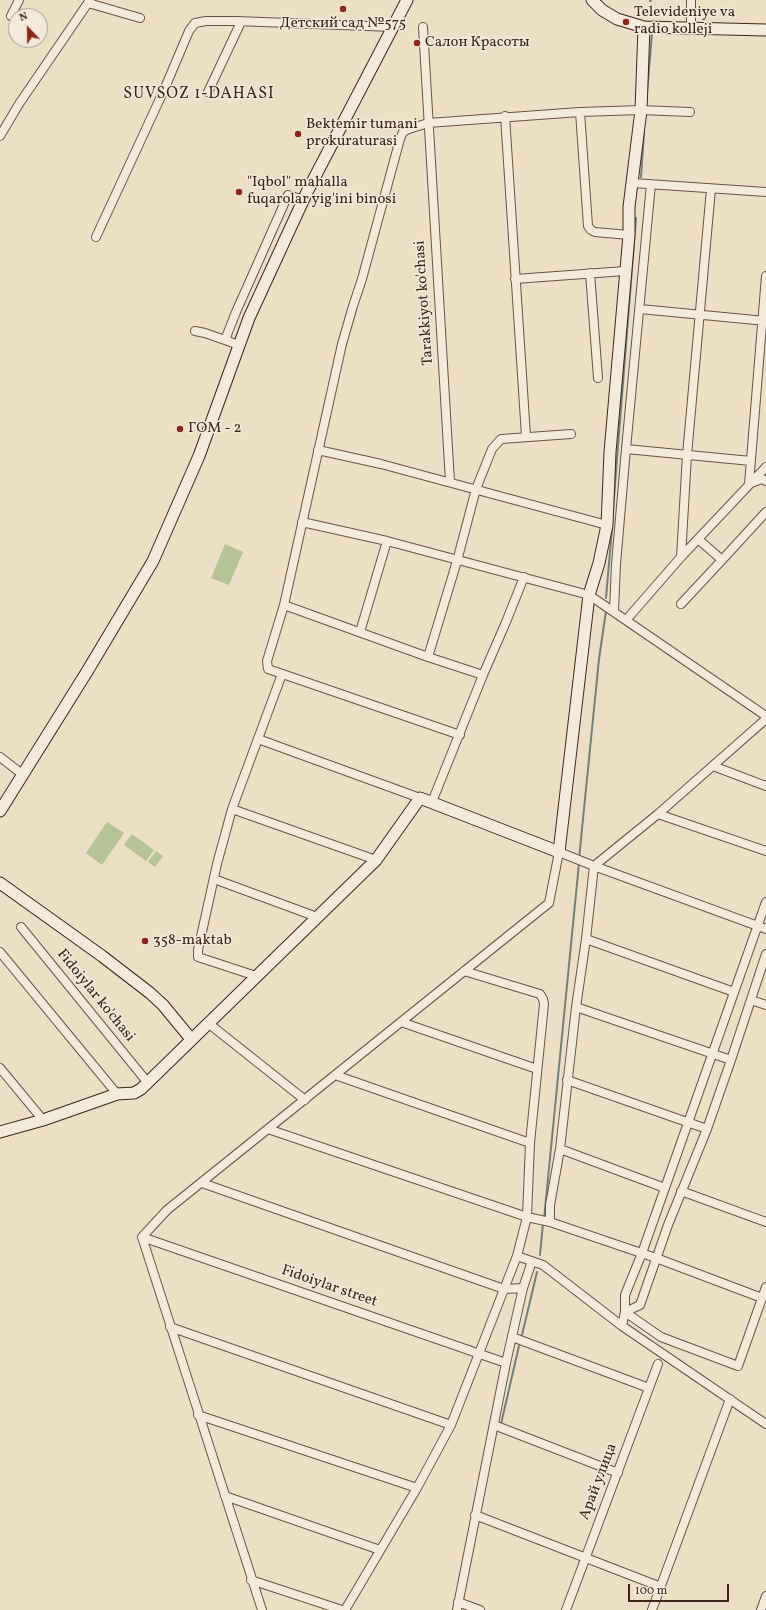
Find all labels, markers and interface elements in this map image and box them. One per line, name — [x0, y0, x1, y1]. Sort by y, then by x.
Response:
marker: Детский сад №575 — [338, 4, 348, 14]
place label: Televideniye va radio kolleji — [634, 4, 735, 39]
north arrow — [8, 8, 48, 48]
text: N — [17, 9, 30, 26]
place label: Детский сад №575 — [280, 15, 406, 33]
marker: Televideniye va radio kolleji — [621, 17, 631, 27]
place label: Салон Красоты — [425, 34, 530, 52]
marker: Салон Красоты — [412, 38, 422, 48]
district label: SUVSOZ 1-DAHASI — [123, 85, 275, 105]
place label: Bektemir tumani prokuraturasi — [306, 116, 418, 151]
marker: Bektemir tumani prokuraturasi — [293, 129, 303, 139]
place label: "Iqbol" mahalla fuqarolar yig'ini binosi — [247, 174, 396, 209]
marker: "Iqbol" mahalla fuqarolar yig'ini binosi — [234, 187, 244, 197]
street label: Tarakkiyot ko'chasi — [412, 240, 438, 366]
place label: ГОМ - 2 — [188, 420, 242, 438]
marker: ГОМ - 2 — [175, 424, 185, 434]
place label: 358-maktab — [153, 932, 232, 950]
marker: 358-maktab — [140, 936, 150, 946]
street label: Fidoiylar ko'chasi — [52, 946, 138, 1046]
street label: Fidoiylar street — [279, 1262, 379, 1312]
street label: Арай улица — [576, 1441, 622, 1523]
scale bar — [630, 1576, 731, 1602]
text: 100 m — [635, 1583, 667, 1599]

